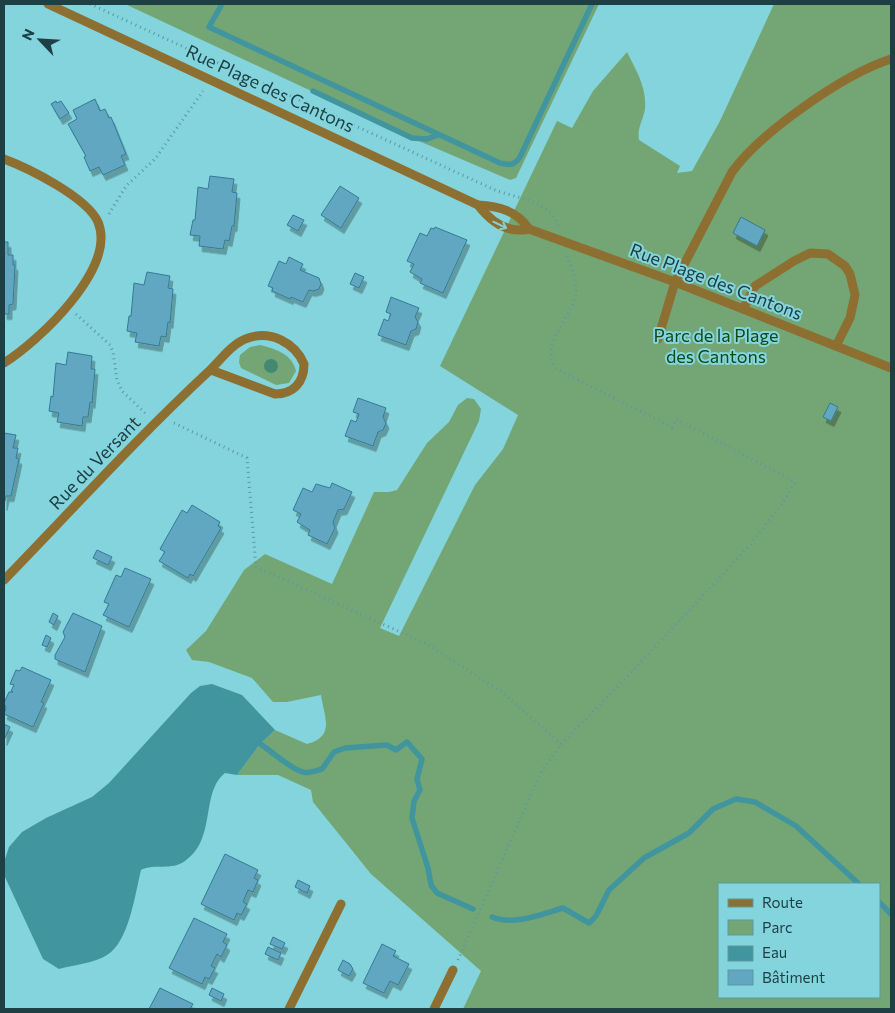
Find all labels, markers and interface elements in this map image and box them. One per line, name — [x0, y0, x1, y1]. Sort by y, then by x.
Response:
north arrow — [15, 15, 65, 65]
text: N — [18, 26, 38, 43]
street label: Rue Plage des Cantons — [183, 39, 358, 137]
one-way arrow — [493, 220, 508, 230]
street label: Rue Plage des Cantons — [627, 238, 806, 324]
park label: Parc de la Plage des Cantons — [653, 324, 779, 367]
street label: Rue du Versant — [44, 411, 144, 514]
legend — [718, 883, 880, 998]
text: Route — [762, 893, 803, 911]
text: Parc — [762, 918, 792, 936]
text: Eau — [762, 943, 787, 961]
text: Bâtiment — [762, 968, 825, 986]

